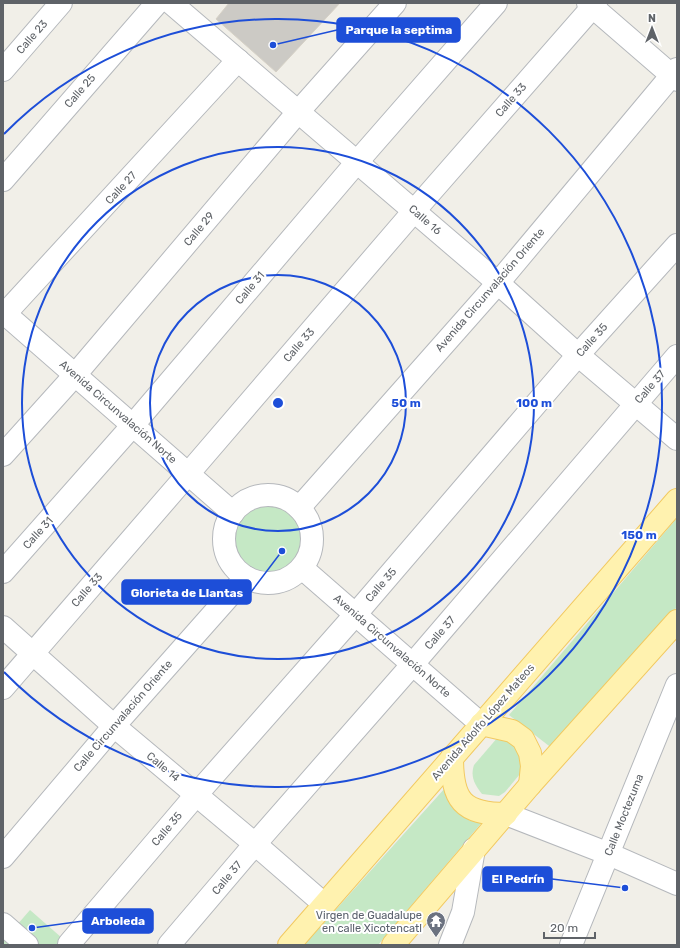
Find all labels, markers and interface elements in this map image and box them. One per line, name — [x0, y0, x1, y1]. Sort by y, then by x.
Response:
north arrow — [632, 8, 672, 48]
text: N — [648, 12, 656, 25]
street label: Calle 23 — [14, 17, 50, 57]
callout: Parque la septima — [337, 18, 460, 42]
text: Parque la septima — [346, 23, 452, 37]
street label: Calle 25 — [62, 71, 99, 111]
street label: Calle 33 — [493, 80, 530, 120]
street label: Calle 27 — [103, 169, 140, 207]
street label: Calle 16 — [406, 202, 444, 238]
street label: Calle 29 — [181, 209, 217, 249]
street label: Avenida Circunvalación Oriente — [433, 226, 547, 354]
street label: Calle 31 — [233, 269, 267, 307]
street label: Calle 35 — [574, 320, 611, 359]
street label: Calle 33 — [281, 325, 318, 365]
street label: Avenida Circunvalación Norte — [57, 358, 179, 466]
street label: Calle 37 — [632, 367, 668, 406]
centre of rings — [271, 396, 285, 410]
text: 50 m — [391, 396, 421, 410]
text: 100 m — [516, 396, 552, 410]
street label: Calle 31 — [20, 514, 56, 552]
text: 150 m — [621, 528, 657, 542]
street label: Calle 35 — [363, 565, 400, 605]
street label: Calle 33 — [69, 570, 106, 610]
callout: Glorieta de Llantas — [122, 580, 251, 604]
text: Glorieta de Llantas — [131, 586, 244, 600]
street label: Avenida Circunvalación Norte — [331, 592, 453, 700]
street label: Calle 37 — [422, 613, 458, 652]
street label: Calle Circunvalación Oriente — [71, 658, 175, 774]
street label: Avenida Adolfo López Mateos — [429, 661, 537, 783]
street label: Calle 14 — [144, 749, 182, 785]
street label: Calle Moctezuma — [602, 772, 646, 858]
street label: Calle 35 — [149, 809, 185, 849]
street label: Calle 37 — [209, 858, 245, 897]
callout: El Pedrín — [483, 867, 552, 891]
text: El Pedrín — [492, 872, 545, 886]
callout: Arboleda — [83, 909, 153, 933]
place label: Virgen de Guadalupe en calle Xicotencatl — [316, 909, 422, 935]
temple icon: Virgen de Guadalupe en calle Xicotencatl — [425, 910, 447, 938]
text: Arboleda — [91, 914, 145, 928]
scale bar — [544, 914, 595, 940]
text: 20 m — [550, 921, 578, 935]

